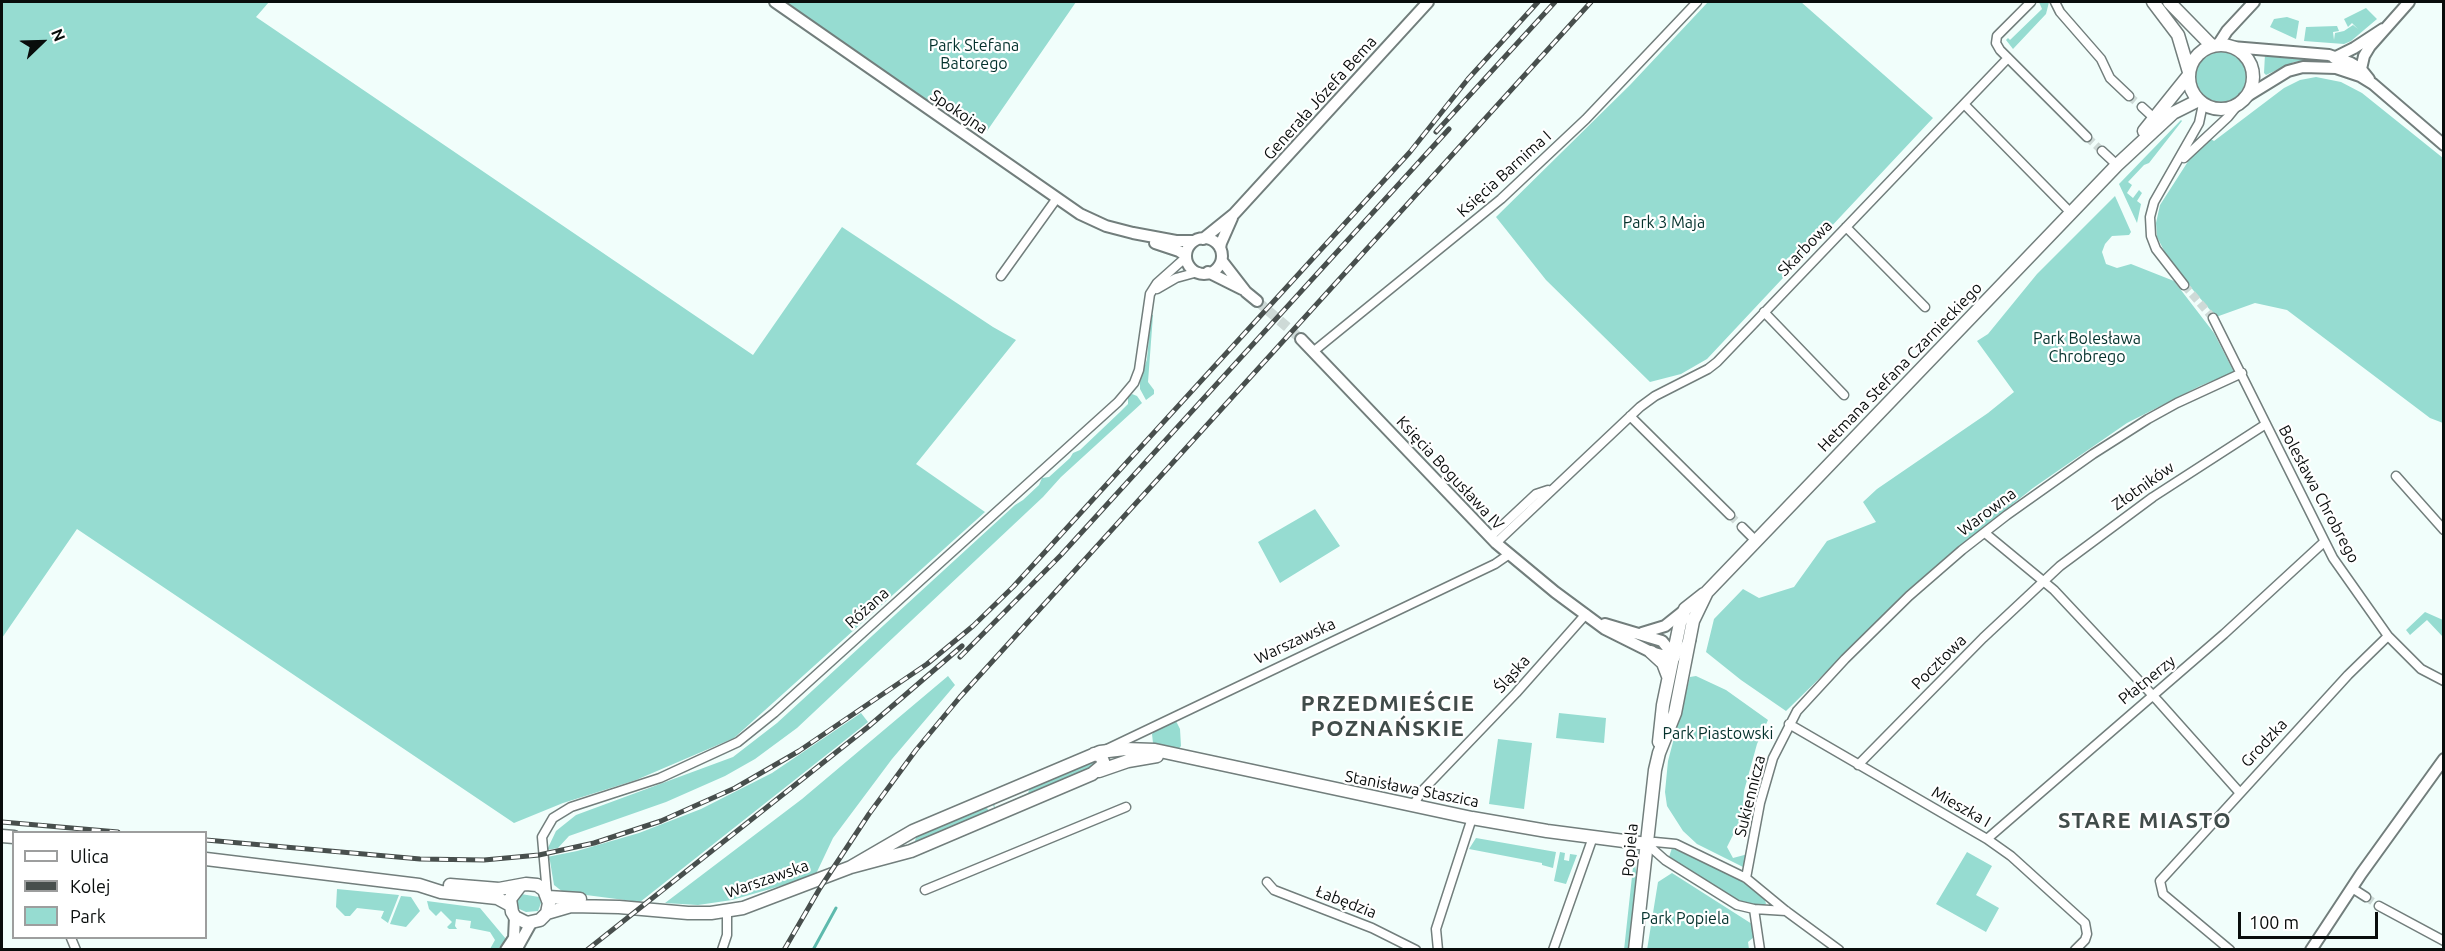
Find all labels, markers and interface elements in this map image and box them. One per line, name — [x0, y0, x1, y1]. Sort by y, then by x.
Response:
north arrow — [12, 12, 72, 72]
text: N — [48, 26, 69, 44]
street label: Generała Józefa Bema — [1259, 32, 1381, 164]
park label: Park Stefana Batorego — [929, 36, 1019, 74]
street label: Spokojna — [926, 86, 992, 138]
street label: Księcia Barnima I — [1453, 127, 1555, 221]
park label: Park 3 Maja — [1623, 213, 1705, 233]
street label: Skarbowa — [1774, 216, 1836, 280]
street label: Hetmana Stefana Czarnieckiego — [1814, 278, 1986, 456]
park label: Park Bolesława Chrobrego — [2033, 329, 2141, 367]
street label: Księcia Bogusława IV — [1392, 412, 1508, 534]
street label: Bolesława Chrobrego — [2275, 422, 2363, 566]
street label: Złotników — [2108, 458, 2178, 514]
street label: Warowna — [1954, 484, 2020, 540]
street label: Różana — [841, 583, 893, 633]
street label: Warszawska — [1252, 614, 1338, 668]
street label: Pocztowa — [1908, 631, 1970, 693]
street label: Śląska — [1490, 651, 1534, 697]
street label: Płatnerzy — [2115, 651, 2179, 709]
district label: PRZEDMIEŚCIE POZNAŃSKIE — [1301, 691, 1475, 742]
street label: Grodzka — [2237, 715, 2291, 771]
park label: Park Piastowski — [1662, 724, 1774, 744]
street label: Sukiennicza — [1731, 753, 1769, 839]
street label: Stanisława Staszica — [1343, 767, 1481, 811]
street label: Mieszka I — [1928, 782, 1994, 832]
district label: STARE MIASTO — [2058, 808, 2232, 834]
street label: Popiela — [1618, 823, 1642, 877]
legend — [12, 831, 207, 939]
text: Ulica — [70, 846, 109, 866]
street label: Warszawska — [723, 856, 811, 902]
text: Kolej — [70, 876, 110, 896]
street label: Łabędzia — [1313, 882, 1379, 922]
scale bar — [2241, 900, 2380, 938]
text: Park — [70, 906, 106, 926]
park label: Park Popiela — [1641, 909, 1729, 929]
text: 100 m — [2249, 912, 2299, 932]

